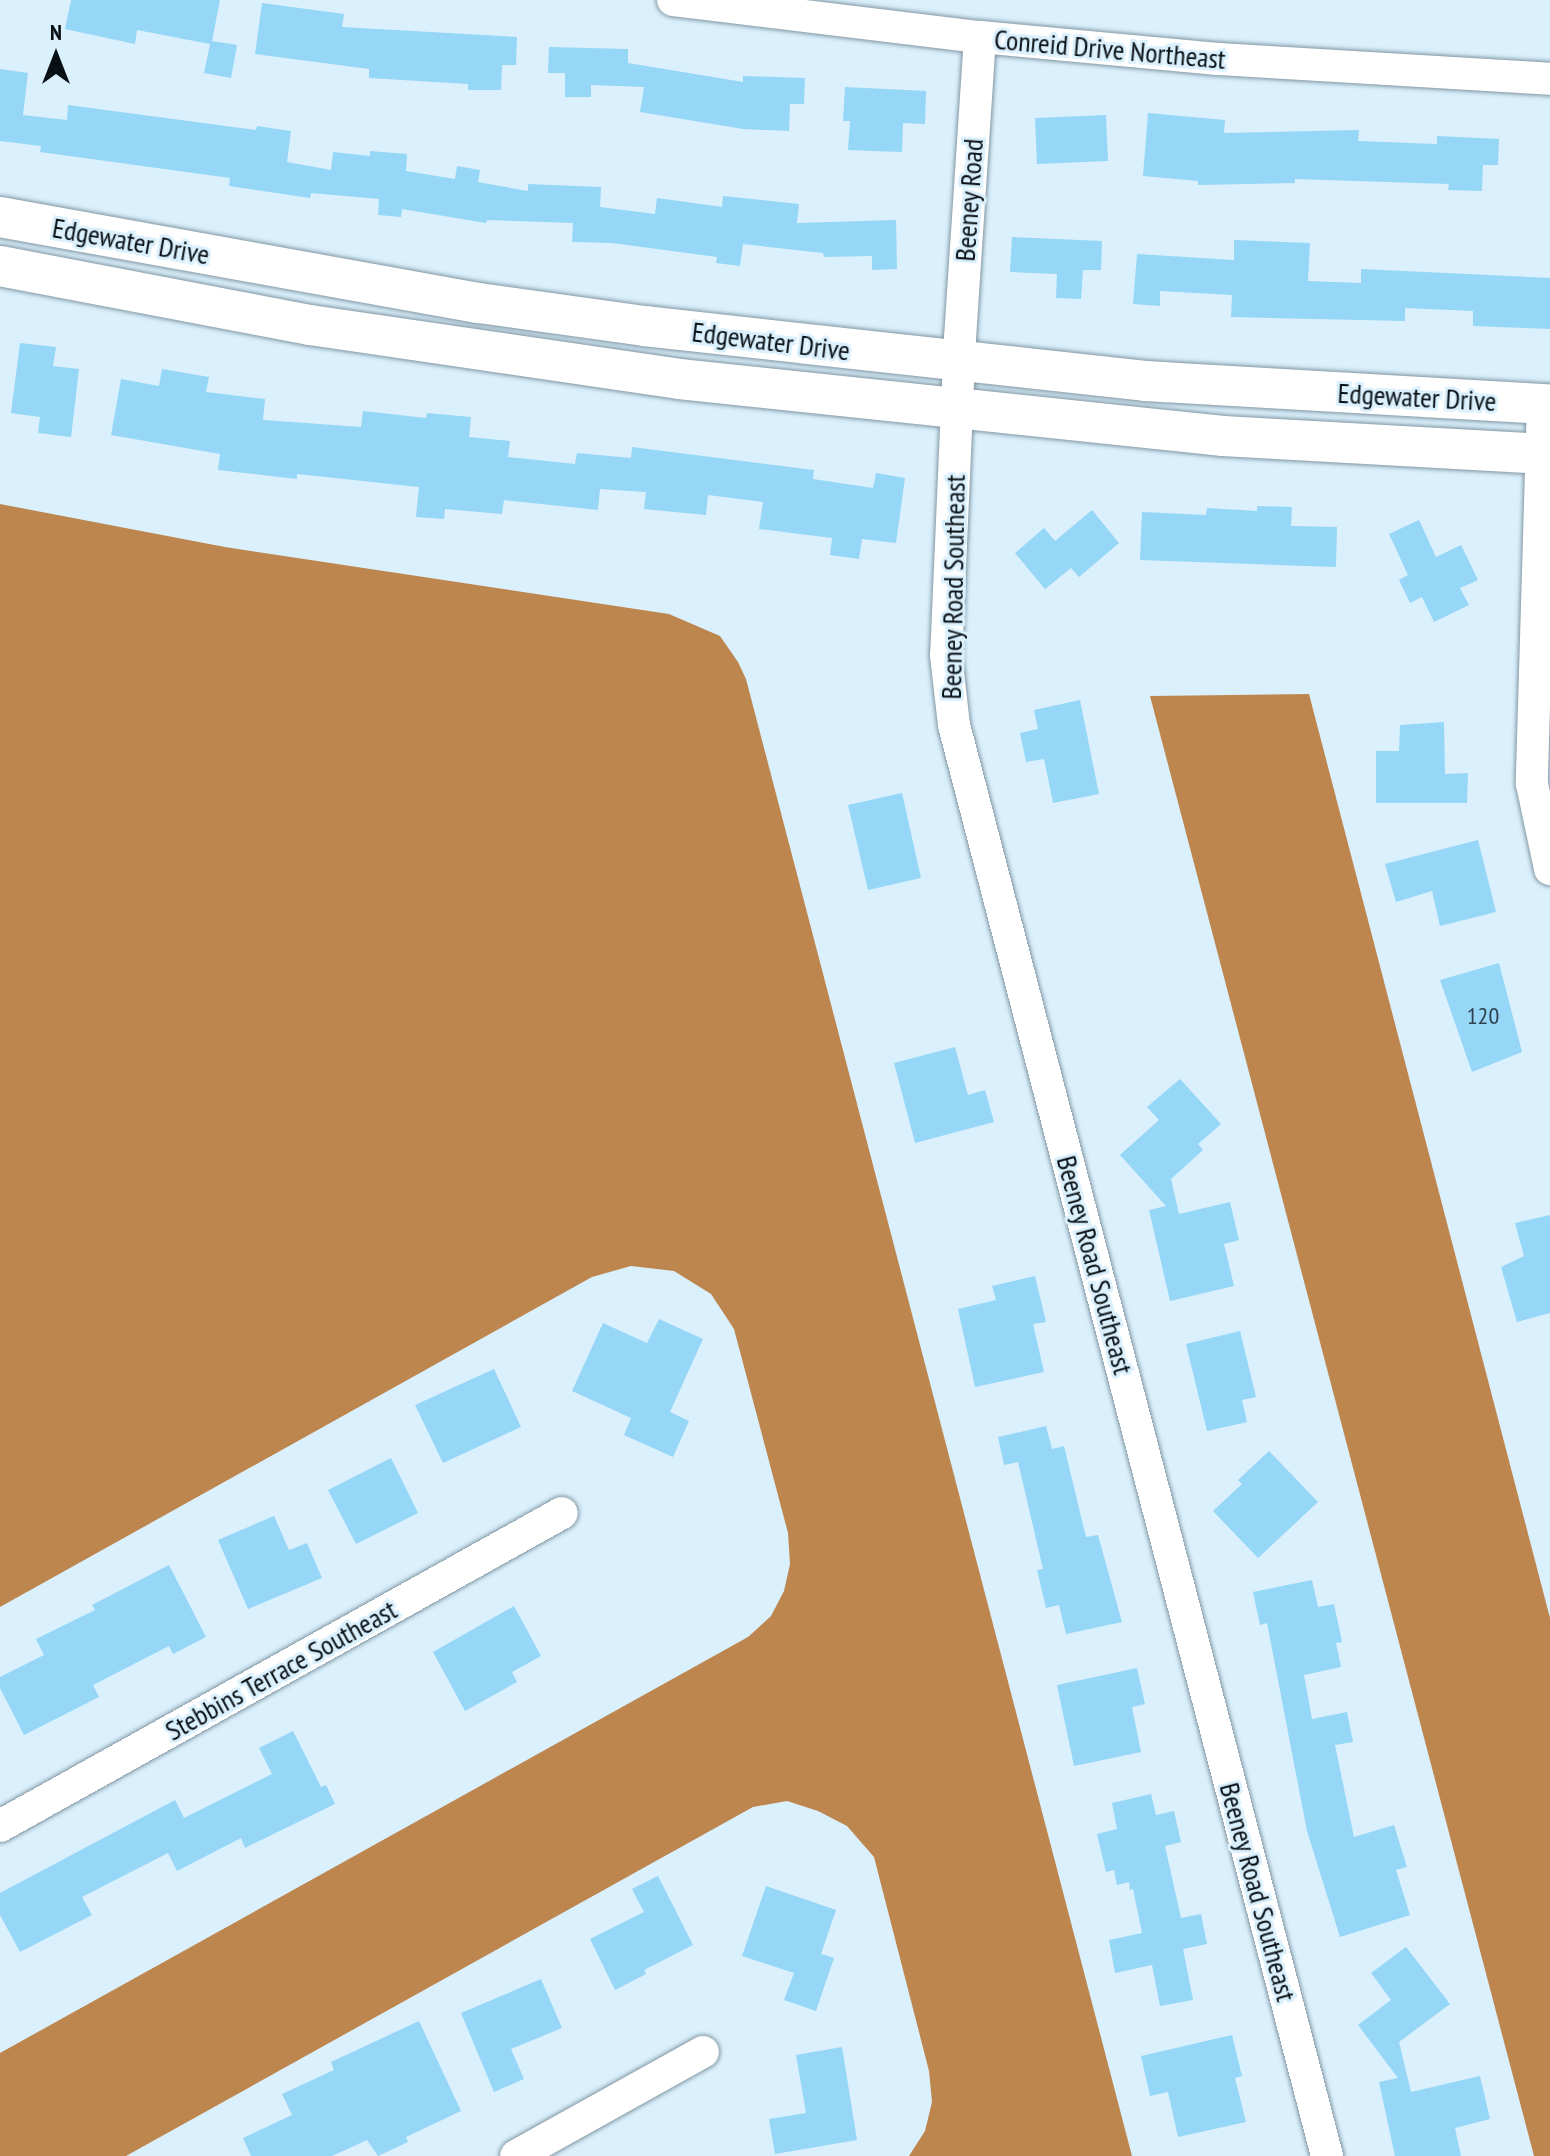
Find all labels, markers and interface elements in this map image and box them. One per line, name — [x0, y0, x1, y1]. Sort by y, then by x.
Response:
north arrow — [16, 16, 96, 96]
text: N — [50, 18, 62, 46]
street label: Conreid Drive Northeast — [993, 22, 1227, 76]
street label: Beeney Road — [948, 137, 990, 263]
street label: Edgewater Drive — [50, 211, 212, 271]
street label: Edgewater Drive — [690, 315, 852, 367]
street label: Edgewater Drive — [1337, 376, 1497, 418]
street label: Beeney Road Southeast — [934, 474, 972, 700]
house number: 120 — [1467, 1002, 1499, 1030]
street label: Beeney Road Southeast — [1050, 1152, 1140, 1378]
street label: Stebbins Terrace Southeast — [159, 1592, 403, 1748]
street label: Beeney Road Southeast — [1213, 1779, 1303, 2005]

